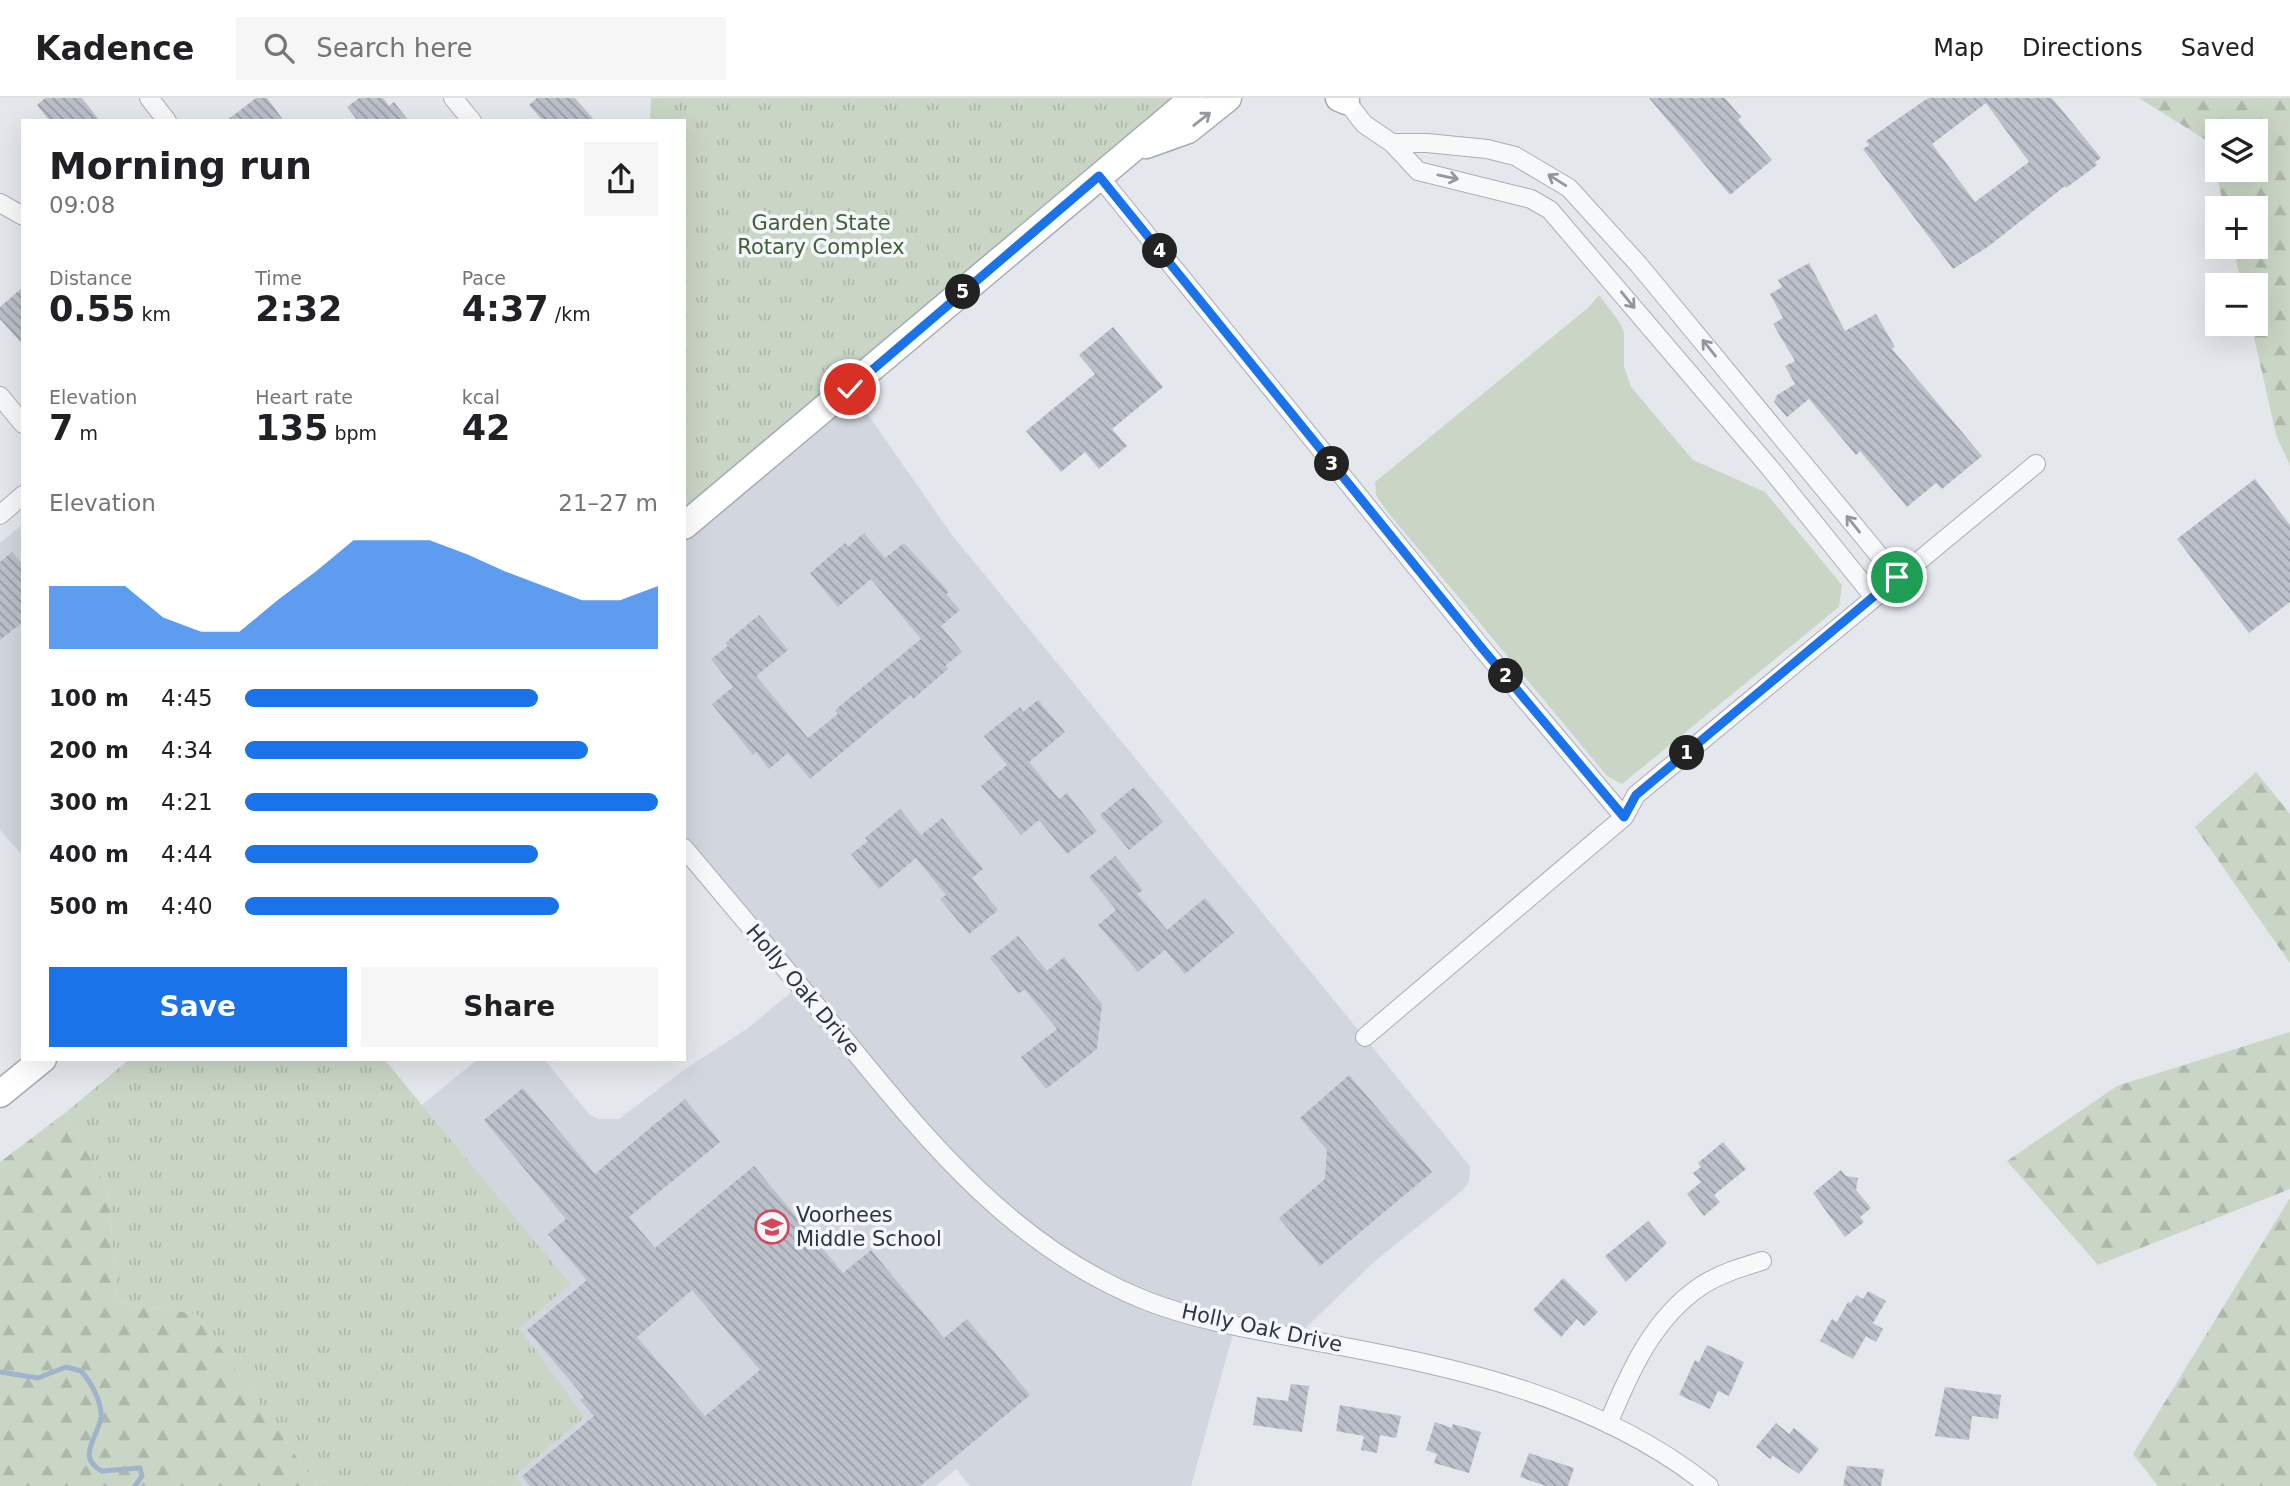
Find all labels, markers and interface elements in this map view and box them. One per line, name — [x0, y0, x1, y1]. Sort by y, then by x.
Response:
search box — [236, 17, 726, 80]
text: Kadence — [35, 29, 194, 68]
icon: search — [260, 29, 298, 67]
text: Search here — [316, 33, 472, 63]
text: Map — [1933, 34, 1984, 62]
text: Directions — [2022, 34, 2143, 62]
text: Saved — [2181, 34, 2255, 62]
one-way arrow — [1193, 111, 1211, 127]
map controls — [2205, 119, 2268, 336]
button: layers — [2205, 119, 2268, 182]
button: share — [584, 142, 658, 216]
text: Morning run — [49, 144, 312, 188]
one-way arrow — [1436, 171, 1459, 185]
one-way arrow — [1547, 173, 1567, 187]
text: 09:08 — [49, 192, 115, 218]
button: + — [2205, 196, 2268, 259]
park label: Garden State Rotary Complex — [737, 211, 905, 259]
pin: 4 — [1142, 234, 1178, 268]
text: 4 — [1153, 239, 1166, 261]
text: Distance — [49, 267, 132, 289]
text: Time — [255, 267, 302, 289]
text: Pace — [462, 267, 506, 289]
button: − — [2205, 273, 2268, 336]
pin: 5 — [946, 274, 981, 310]
text: 5 — [956, 280, 969, 302]
text: 0.55 — [49, 289, 135, 329]
text: 2:32 — [255, 289, 342, 329]
text: 4:37 — [462, 289, 549, 329]
one-way arrow — [1620, 291, 1636, 309]
text: km — [135, 303, 171, 325]
text: /km — [549, 303, 591, 325]
one-way arrow — [1701, 340, 1717, 358]
pin — [820, 359, 880, 419]
icon: check — [831, 370, 869, 408]
text: Elevation — [49, 386, 137, 408]
text: Heart rate — [255, 386, 353, 408]
text: kcal — [462, 386, 500, 408]
text: 7 — [49, 408, 73, 448]
text: 135 — [255, 408, 328, 448]
text: 42 — [462, 408, 510, 448]
text: m — [73, 422, 98, 444]
text: bpm — [328, 422, 377, 444]
pin: 3 — [1314, 446, 1350, 482]
text: 3 — [1325, 452, 1338, 474]
text: Elevation — [49, 490, 156, 516]
text: 21–27 m — [558, 490, 658, 516]
one-way arrow — [1846, 516, 1861, 534]
pin — [1867, 547, 1927, 607]
icon: arrive — [1878, 558, 1916, 596]
pin: 2 — [1488, 658, 1524, 694]
text: 2 — [1499, 664, 1512, 686]
text: 100 m — [49, 685, 129, 711]
text: 4:45 — [161, 685, 213, 711]
pin: 1 — [1670, 736, 1704, 770]
text: 200 m — [49, 737, 129, 763]
text: 4:34 — [161, 737, 213, 763]
text: 1 — [1680, 741, 1693, 763]
text: 300 m — [49, 789, 129, 815]
text: 4:21 — [161, 789, 213, 815]
text: 400 m — [49, 841, 129, 867]
text: 4:44 — [161, 841, 213, 867]
text: 500 m — [49, 893, 129, 919]
text: 4:40 — [161, 893, 213, 919]
street label: Holly Oak Drive — [741, 920, 865, 1060]
button: Save — [49, 967, 347, 1047]
button: Share — [361, 967, 658, 1047]
place label: Voorhees Middle School — [796, 1203, 942, 1251]
school or university icon: Voorhees Middle School — [753, 1208, 791, 1246]
street label: Holly Oak Drive — [1179, 1299, 1345, 1357]

